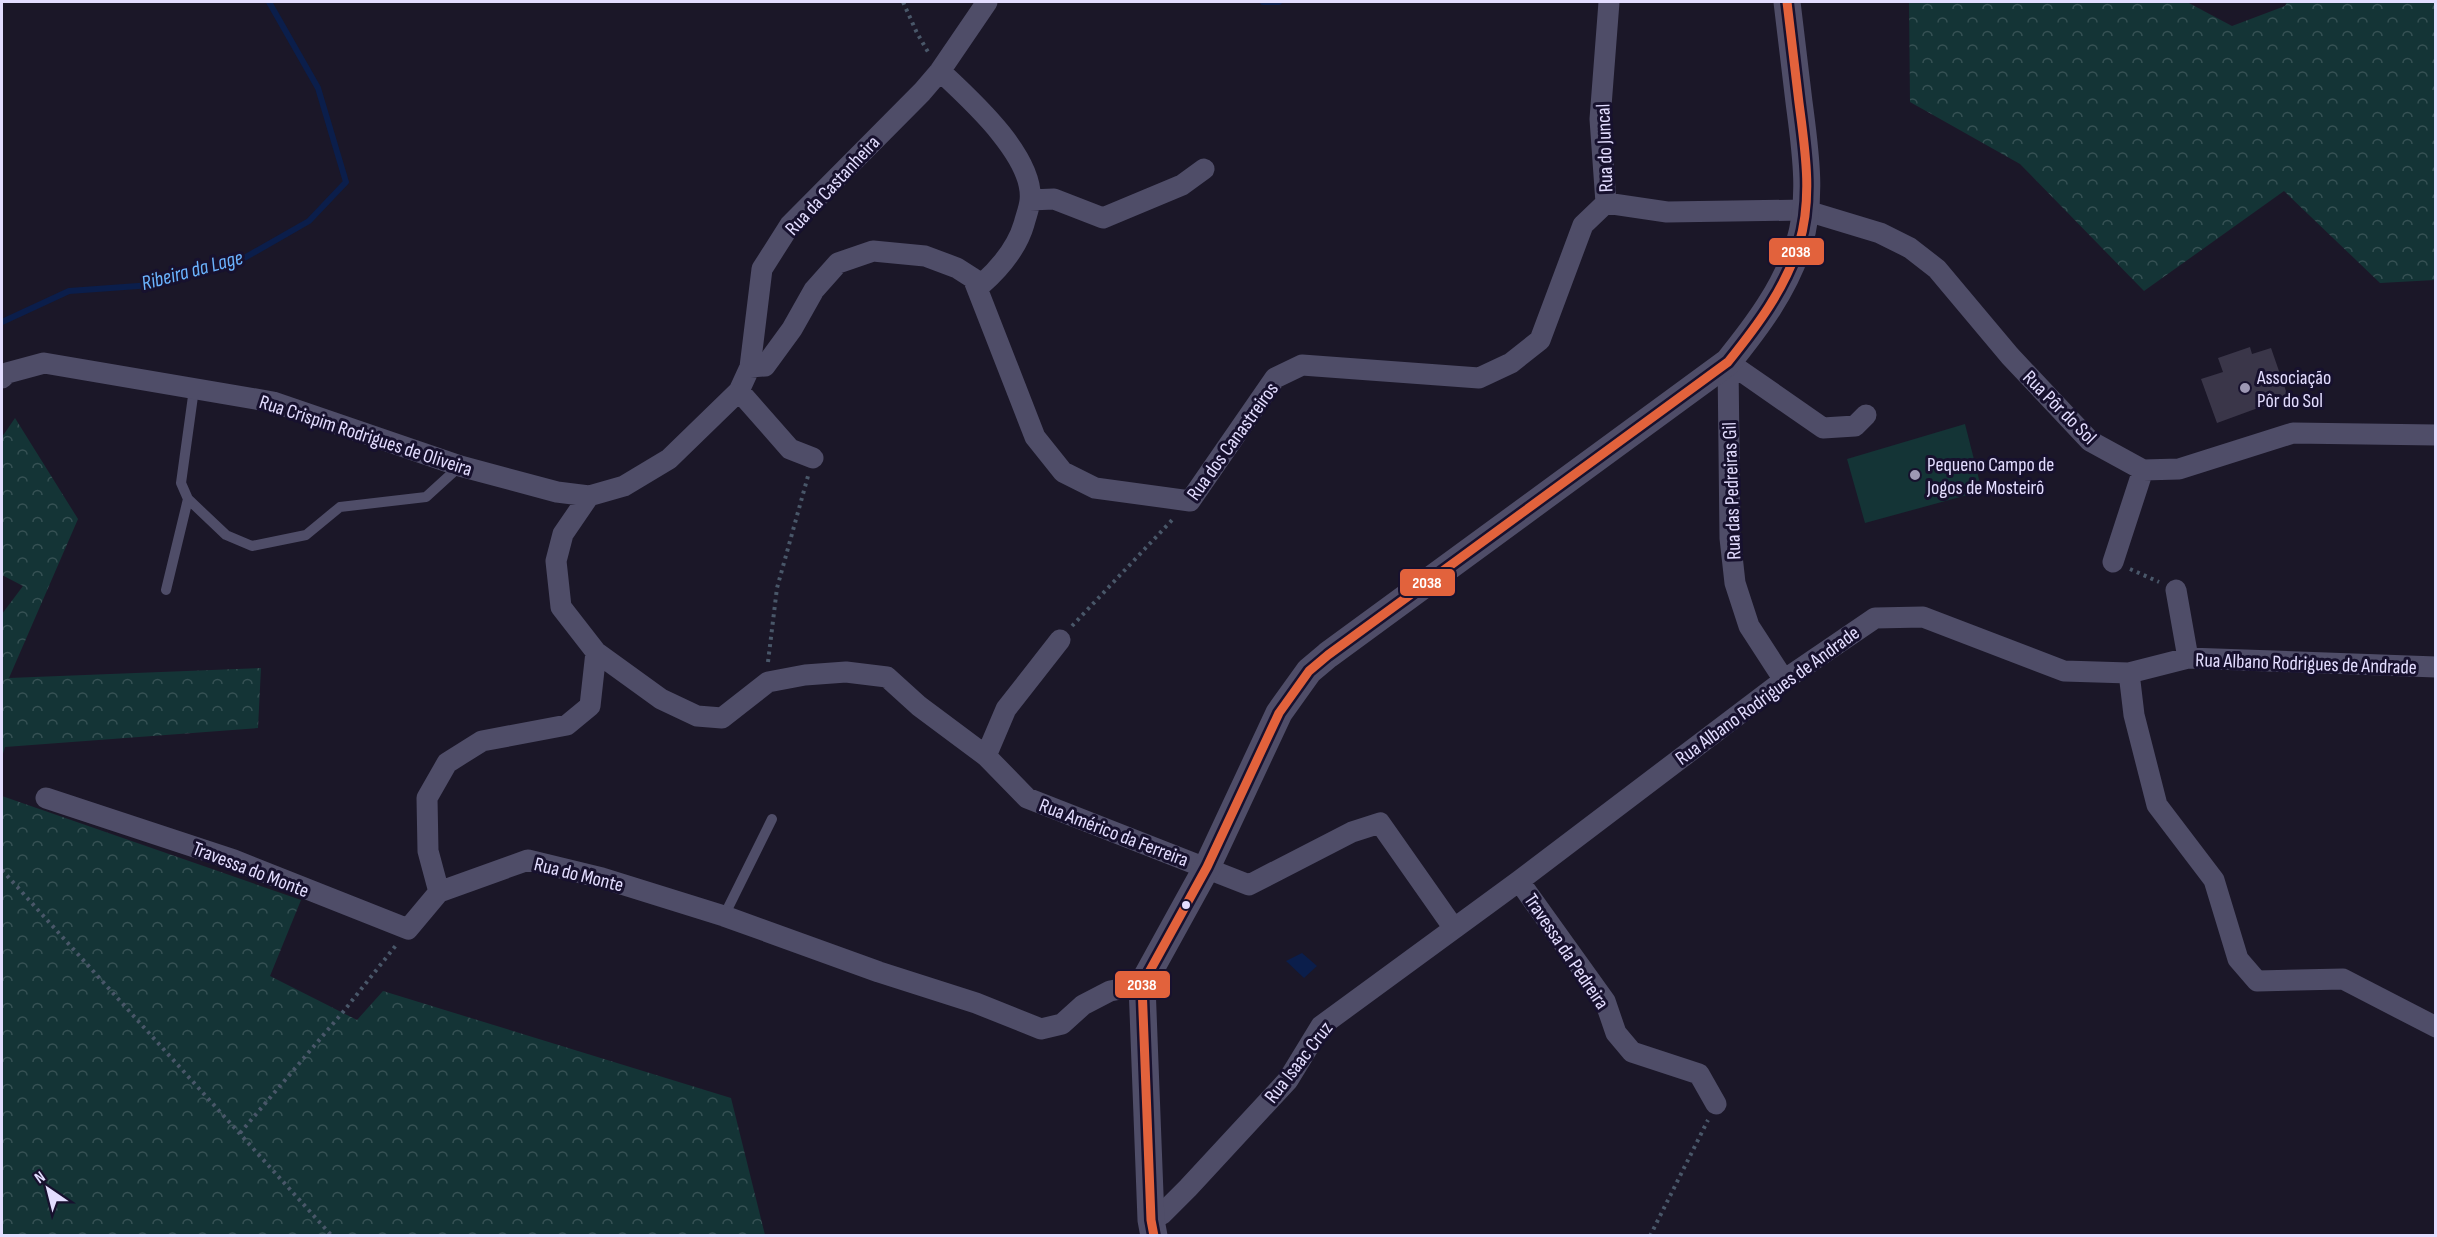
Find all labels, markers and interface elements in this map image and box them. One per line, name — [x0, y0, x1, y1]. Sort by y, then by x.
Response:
street label: Rua do Juncal — [1591, 103, 1619, 193]
street label: Rua da Castanheira — [780, 131, 885, 241]
line badge: 2038 — [1768, 237, 1825, 266]
text: 2038 — [1781, 243, 1811, 262]
water label: Ribeira da Lage — [139, 245, 246, 296]
street label: Rua Pôr do Sol — [2017, 366, 2101, 450]
place label: Associação Pôr do Sol — [2256, 366, 2331, 413]
street label: Rua dos Canastreiros — [1182, 378, 1284, 505]
marker: Associação Pôr do Sol — [2238, 381, 2252, 395]
street label: Rua Crispim Rodrigues de Oliveira — [256, 390, 475, 482]
street label: Rua das Pedreiras Gil — [1718, 422, 1746, 560]
place label: Pequeno Campo de Jogos de Mosteirô — [1926, 453, 2054, 500]
marker: Pequeno Campo de Jogos de Mosteirô — [1908, 468, 1922, 482]
line badge: 2038 — [1399, 568, 1456, 597]
text: 2038 — [1412, 574, 1442, 593]
street label: Rua Albano Rodrigues de Andrade — [1671, 621, 1864, 771]
street label: Rua Albano Rodrigues de Andrade — [2195, 648, 2417, 680]
street label: Rua Américo da Ferreira — [1036, 793, 1192, 872]
street label: Travessa do Monte — [189, 837, 312, 903]
street label: Rua do Monte — [532, 852, 626, 898]
street label: Travessa da Pedreira — [1519, 889, 1614, 1014]
unlabelled marker — [1180, 899, 1192, 911]
line badge: 2038 — [1114, 970, 1171, 999]
text: 2038 — [1127, 976, 1157, 995]
street label: Rua Isaac Cruz — [1259, 1017, 1338, 1108]
north arrow — [18, 1159, 78, 1219]
text: N — [31, 1168, 49, 1188]

